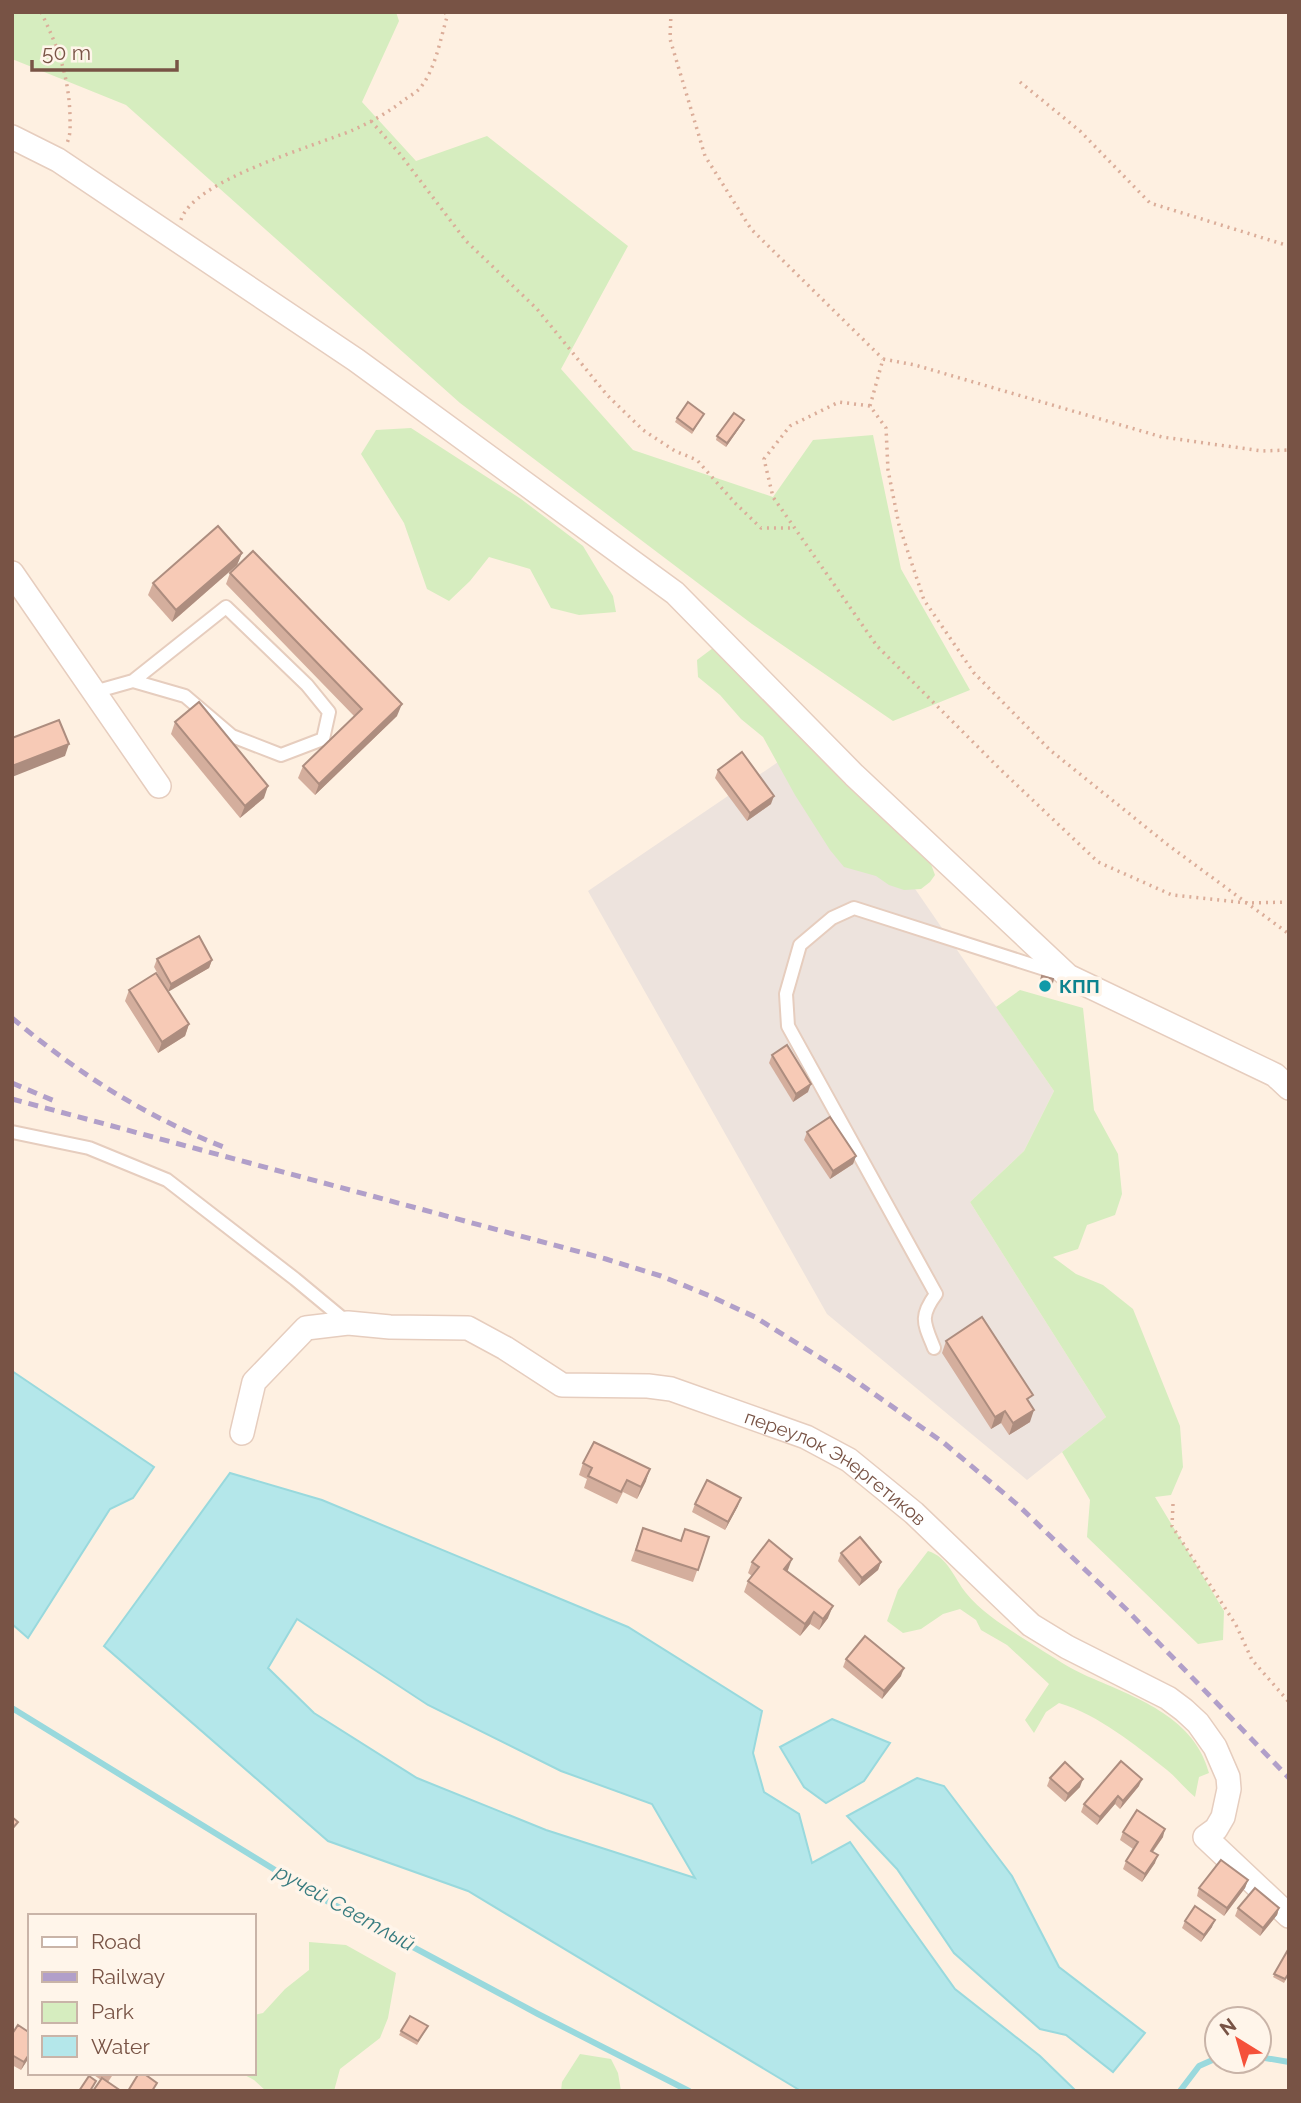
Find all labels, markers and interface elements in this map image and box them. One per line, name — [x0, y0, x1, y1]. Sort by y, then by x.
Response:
scale bar — [32, 28, 177, 72]
text: 50 m — [42, 40, 91, 65]
place label: КПП — [1059, 975, 1100, 997]
marker: КПП — [1037, 978, 1053, 994]
street label: переулок Энергетиков — [742, 1405, 931, 1530]
water label: ручей Светлый — [270, 1858, 419, 1956]
legend — [28, 1914, 256, 2075]
text: Road — [91, 1929, 141, 1954]
text: Railway — [91, 1964, 165, 1989]
text: Park — [91, 1999, 134, 2024]
north arrow — [1203, 2005, 1273, 2075]
text: N — [1215, 2013, 1240, 2040]
text: Water — [91, 2034, 150, 2059]

